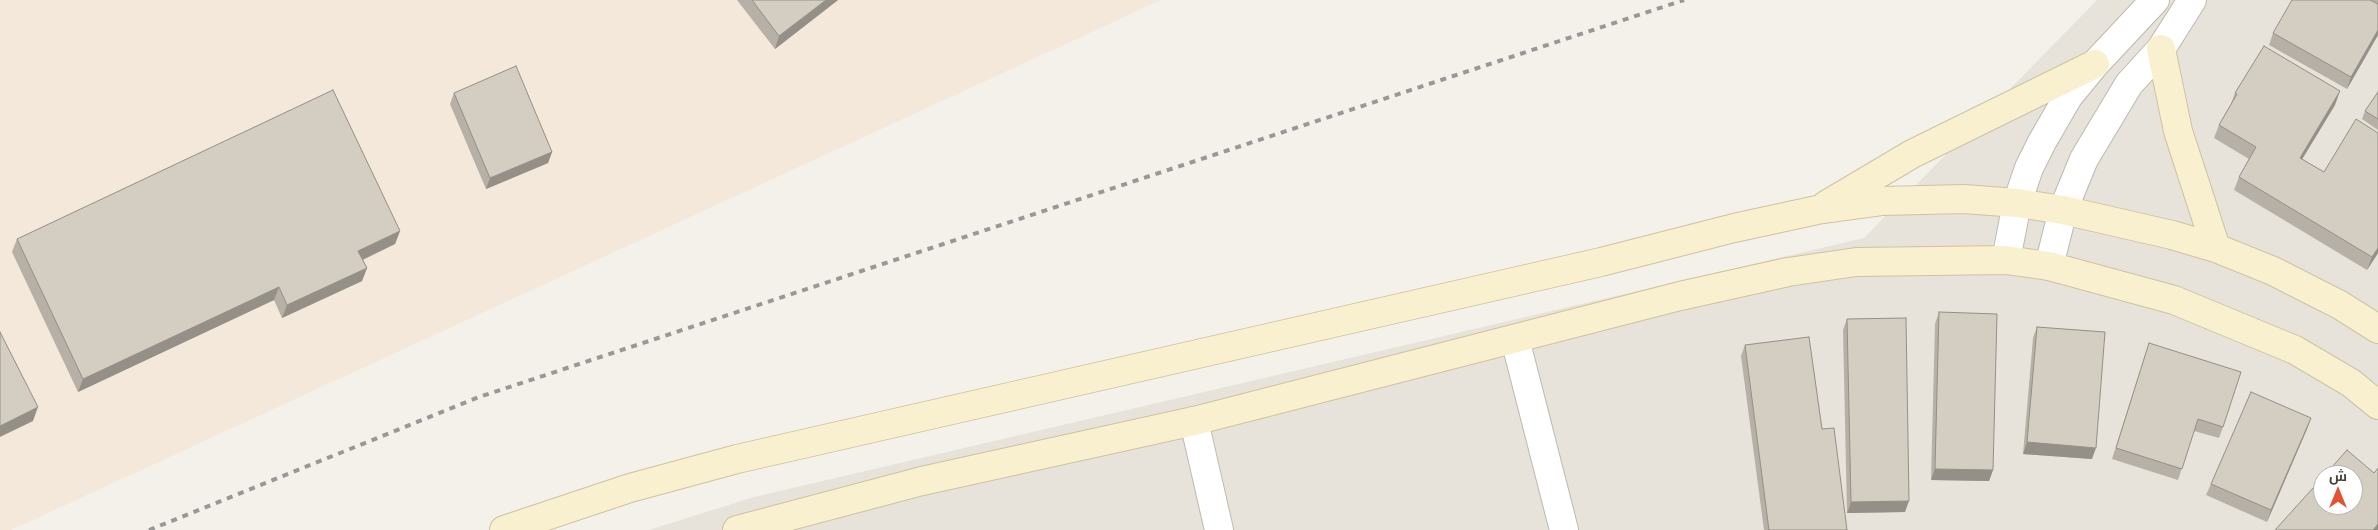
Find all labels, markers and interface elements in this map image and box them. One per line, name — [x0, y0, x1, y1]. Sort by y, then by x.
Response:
north arrow — [2313, 465, 2363, 515]
text: ش — [2329, 467, 2347, 485]

